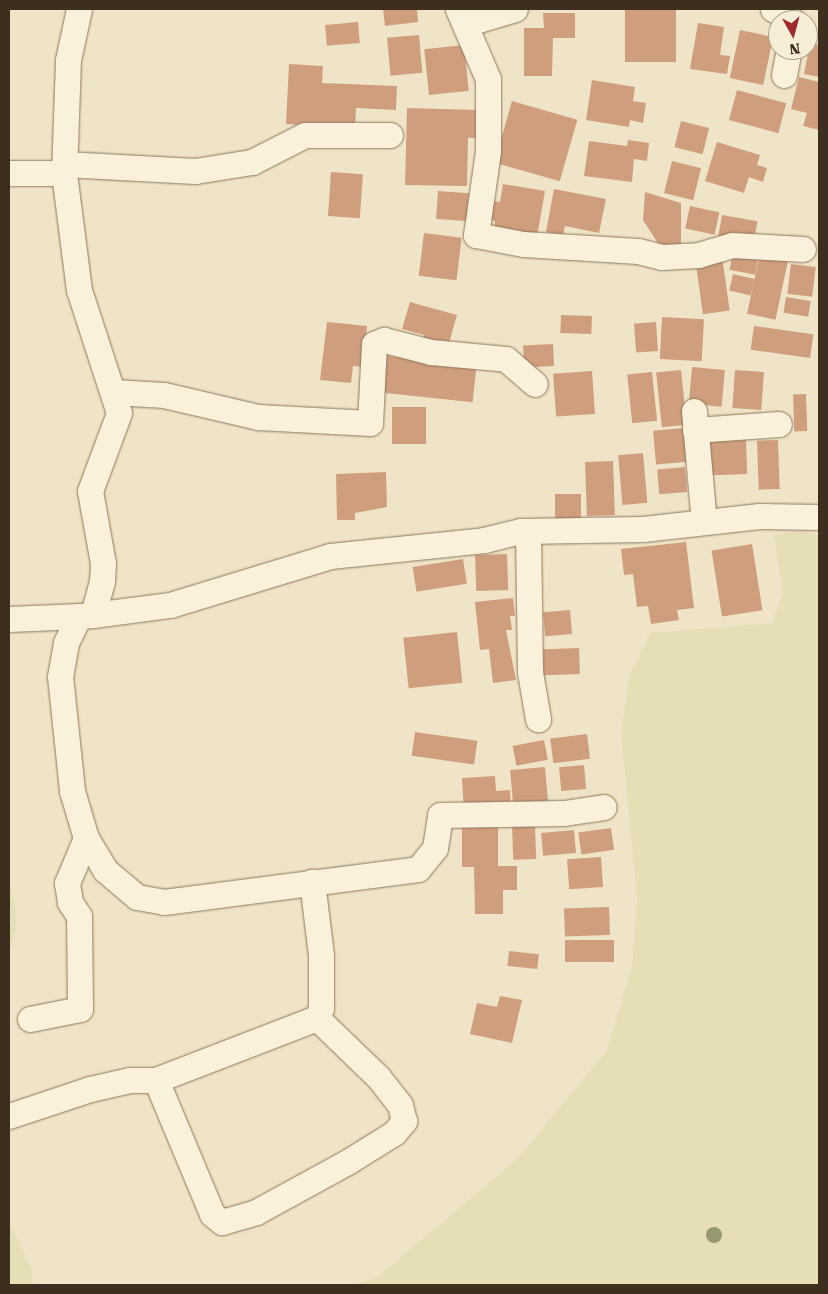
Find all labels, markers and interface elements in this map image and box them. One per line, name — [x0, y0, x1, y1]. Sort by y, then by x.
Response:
north arrow — [768, 10, 818, 60]
text: N — [788, 40, 801, 57]

